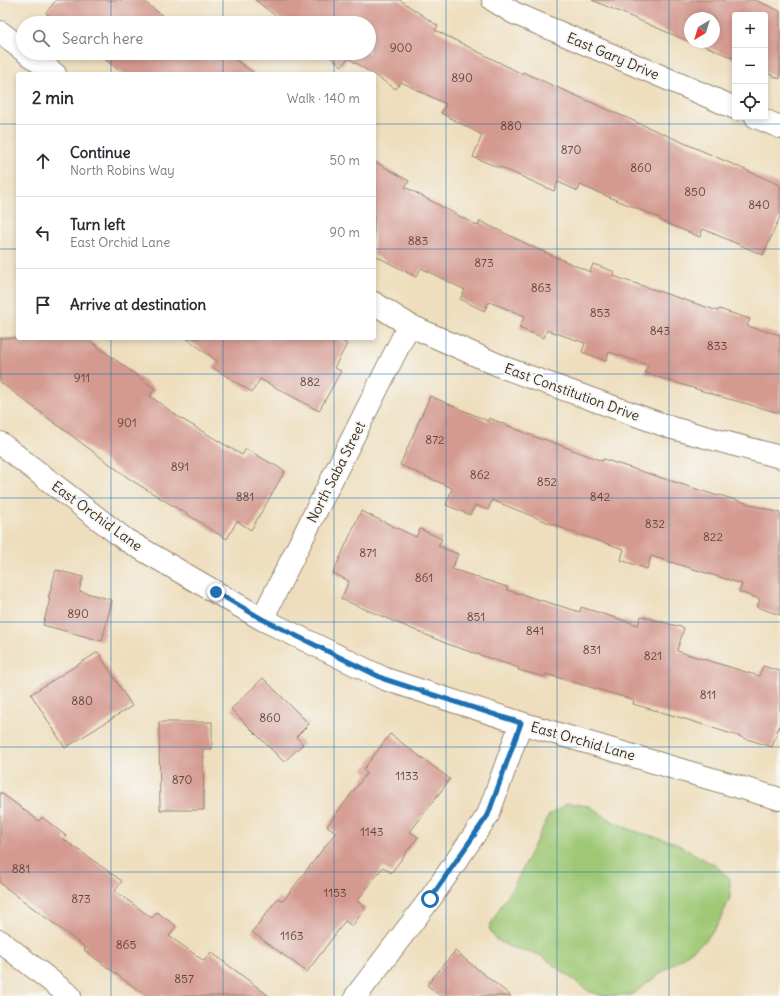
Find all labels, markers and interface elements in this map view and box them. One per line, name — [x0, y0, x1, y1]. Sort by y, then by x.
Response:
north arrow — [684, 12, 720, 48]
map controls — [732, 12, 768, 120]
button: + — [732, 12, 768, 48]
search box — [16, 16, 376, 60]
icon: search — [30, 27, 52, 49]
street label: East Gary Drive — [564, 28, 662, 84]
text: Search here — [62, 29, 143, 48]
house number: 900 — [390, 40, 412, 55]
button: − — [732, 48, 768, 84]
house number: 890 — [451, 70, 473, 85]
button: locate — [732, 84, 768, 120]
text: 2 min — [32, 87, 74, 109]
text: Walk · 140 m — [287, 90, 360, 107]
house number: 880 — [500, 118, 522, 133]
house number: 870 — [561, 142, 581, 157]
text: Continue — [70, 143, 131, 162]
icon: ahead — [32, 150, 54, 172]
text: 50 m — [329, 152, 360, 169]
house number: 860 — [630, 160, 652, 175]
text: North Robins Way — [70, 162, 175, 179]
house number: 850 — [684, 184, 706, 199]
house number: 840 — [748, 197, 770, 212]
text: Turn left — [70, 215, 125, 234]
icon: left — [32, 222, 54, 244]
text: 90 m — [329, 224, 360, 241]
house number: 883 — [408, 233, 429, 248]
text: East Orchid Lane — [70, 234, 170, 251]
house number: 873 — [474, 255, 494, 270]
house number: 863 — [531, 280, 552, 295]
icon: arrive — [32, 294, 54, 316]
text: Arrive at destination — [70, 295, 206, 314]
house number: 853 — [590, 305, 610, 320]
house number: 843 — [650, 323, 671, 338]
house number: 833 — [707, 338, 727, 353]
street label: East Constitution Drive — [502, 359, 642, 425]
house number: 911 — [74, 370, 90, 385]
house number: 882 — [300, 374, 321, 389]
house number: 901 — [117, 415, 137, 430]
street label: North Saba Street — [303, 418, 369, 526]
house number: 872 — [425, 432, 445, 447]
house number: 891 — [171, 459, 189, 474]
house number: 862 — [470, 467, 491, 482]
house number: 852 — [537, 474, 558, 489]
street label: East Orchid Lane — [48, 477, 146, 555]
house number: 881 — [236, 489, 254, 504]
house number: 842 — [590, 489, 611, 504]
house number: 832 — [645, 516, 666, 531]
house number: 822 — [703, 529, 723, 544]
house number: 871 — [359, 545, 377, 560]
house number: 861 — [415, 570, 433, 585]
route end — [207, 583, 225, 601]
house number: 890 — [67, 606, 89, 621]
house number: 851 — [467, 609, 485, 624]
house number: 841 — [526, 623, 544, 638]
house number: 831 — [583, 642, 601, 657]
house number: 821 — [644, 648, 662, 663]
house number: 811 — [700, 687, 716, 702]
house number: 880 — [71, 693, 93, 708]
house number: 860 — [259, 710, 281, 725]
street label: East Orchid Lane — [529, 717, 637, 765]
house number: 1133 — [395, 768, 419, 783]
house number: 870 — [172, 772, 192, 787]
house number: 1143 — [360, 824, 384, 839]
house number: 881 — [12, 861, 30, 876]
house number: 1153 — [323, 885, 347, 900]
route start — [421, 890, 439, 908]
house number: 873 — [71, 891, 91, 906]
house number: 1163 — [280, 928, 304, 943]
house number: 865 — [116, 937, 136, 952]
house number: 857 — [174, 971, 194, 986]

